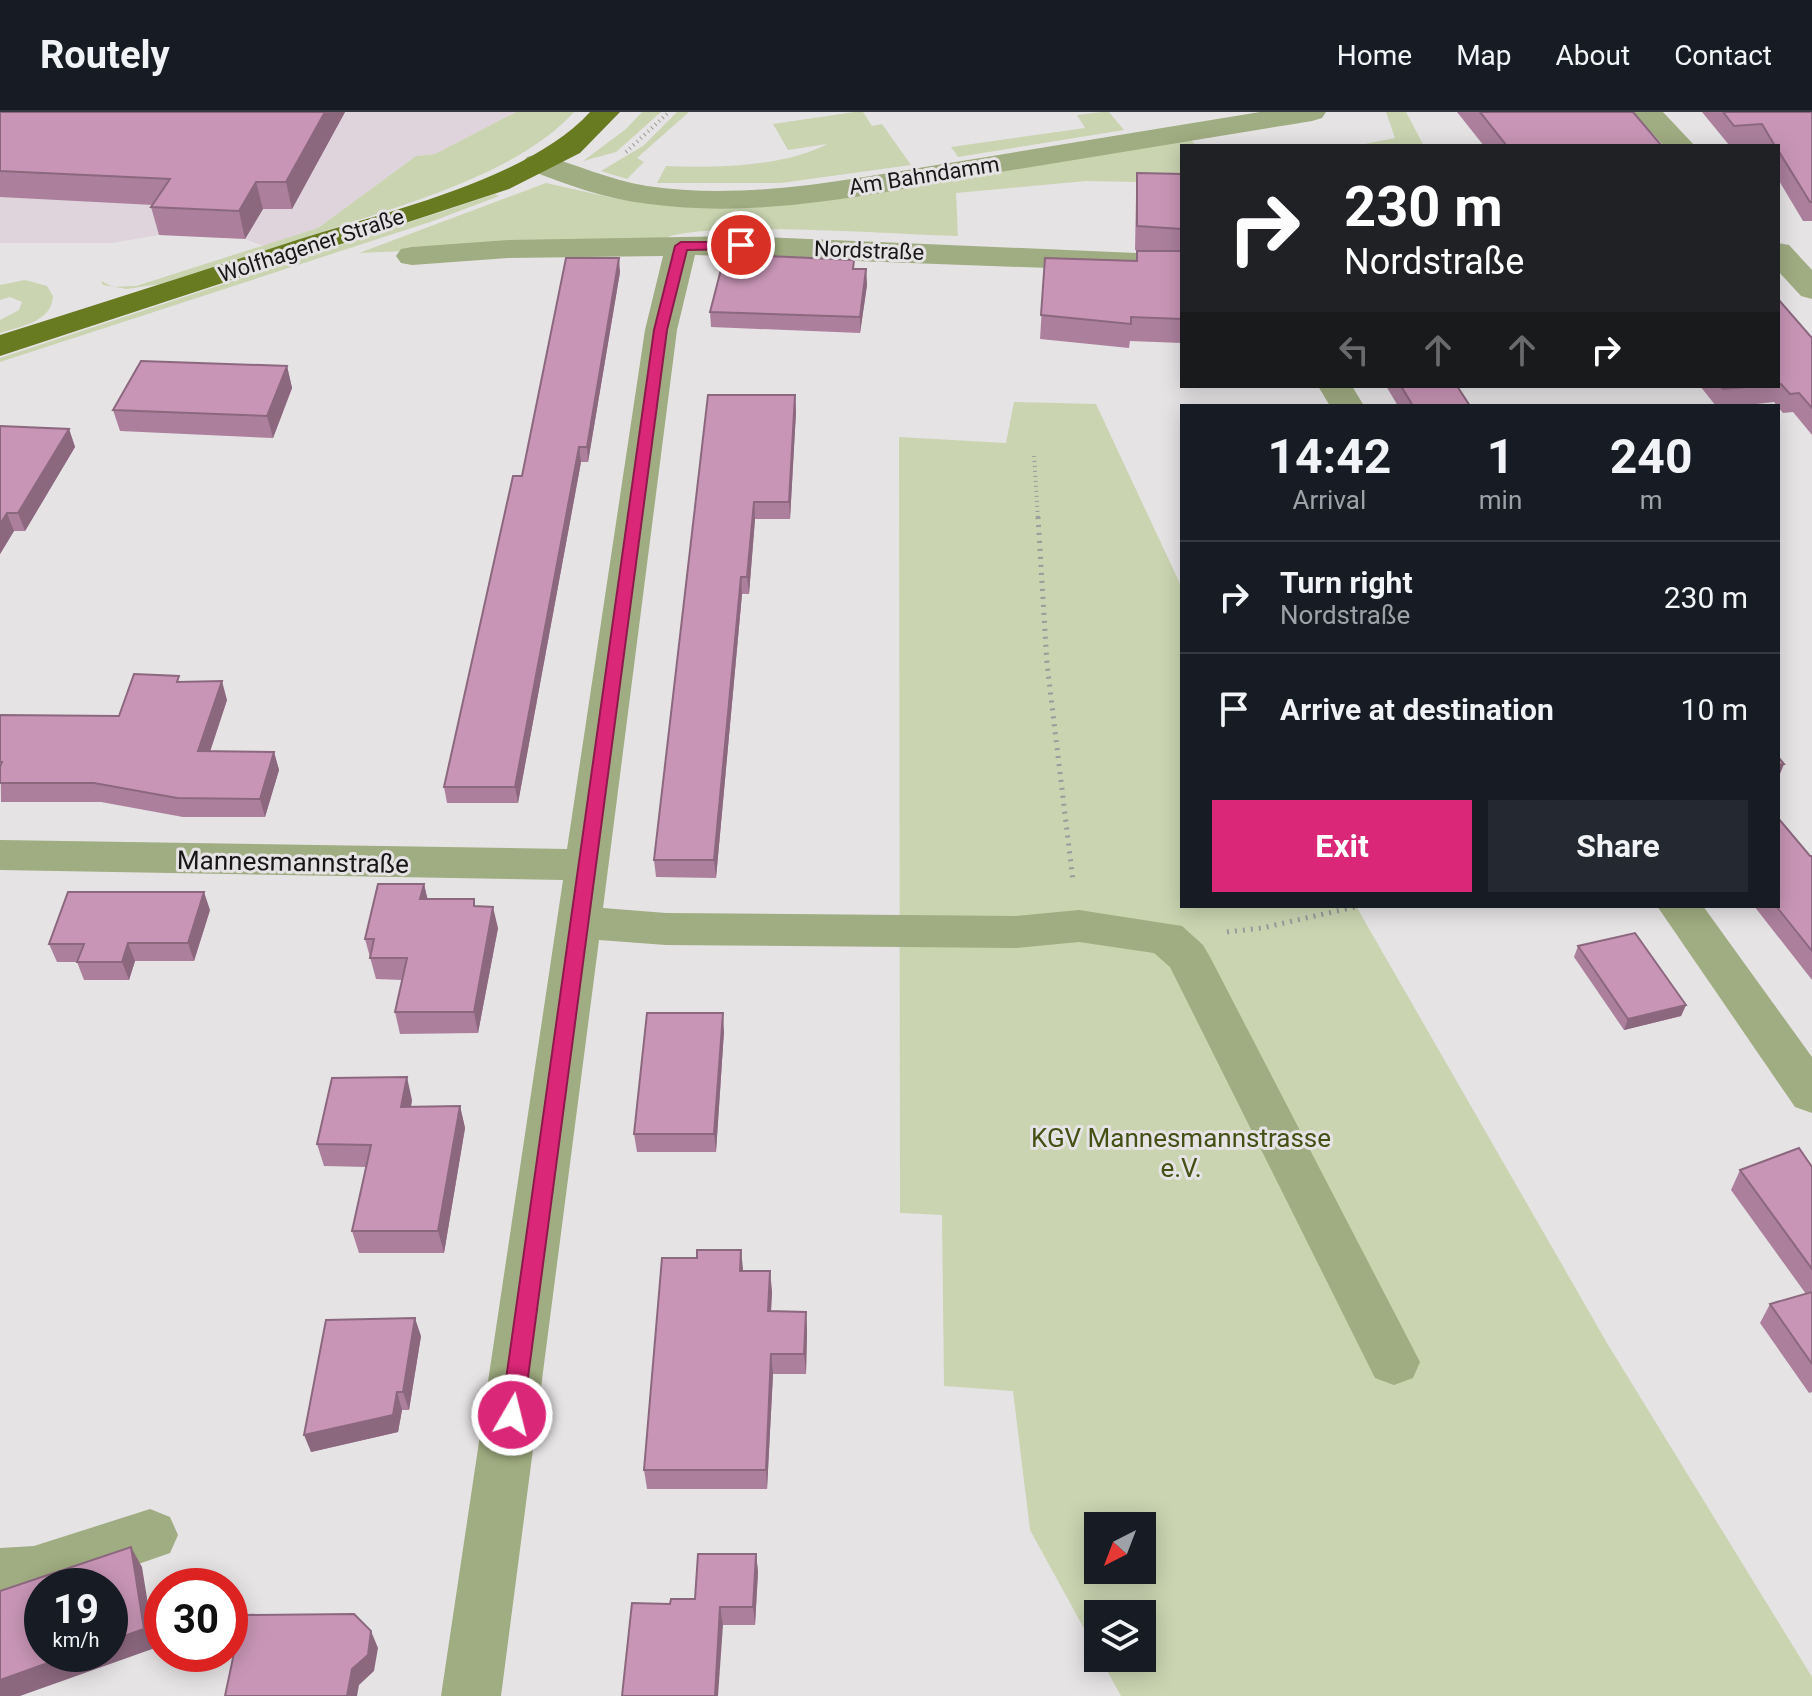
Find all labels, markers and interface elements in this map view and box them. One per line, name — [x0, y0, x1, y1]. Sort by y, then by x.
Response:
text: Routely — [40, 33, 170, 77]
text: Home — [1337, 39, 1412, 72]
text: Map — [1456, 39, 1512, 72]
text: About — [1556, 39, 1630, 72]
text: Contact — [1674, 39, 1772, 72]
street label: Am Bahndamm — [847, 151, 1001, 200]
text: 230 m — [1344, 174, 1503, 240]
icon: right — [1212, 176, 1316, 280]
street label: Wolfhagener Straße — [215, 204, 407, 287]
pin — [707, 211, 775, 279]
icon: arrive — [719, 223, 763, 267]
street label: Nordstraße — [813, 236, 924, 265]
text: Nordstraße — [1344, 241, 1524, 283]
icon: left — [1332, 328, 1376, 372]
icon: ahead — [1416, 328, 1460, 372]
icon: ahead — [1500, 328, 1544, 372]
icon: right — [1584, 328, 1628, 372]
text: 14:42 — [1268, 428, 1391, 485]
text: 1 — [1487, 428, 1514, 485]
text: 240 — [1610, 428, 1692, 485]
text: Arrival — [1293, 485, 1366, 515]
text: min — [1479, 485, 1522, 515]
text: m — [1640, 485, 1663, 515]
text: Turn right — [1280, 565, 1413, 600]
icon: right — [1212, 575, 1256, 619]
text: 230 m — [1664, 580, 1748, 615]
text: Nordstraße — [1280, 600, 1410, 630]
icon: arrive — [1212, 687, 1256, 731]
text: Arrive at destination — [1280, 692, 1554, 727]
text: 10 m — [1681, 692, 1748, 727]
button: Exit — [1212, 800, 1472, 892]
button: Share — [1488, 800, 1748, 892]
street label: Mannesmannstraße — [177, 845, 409, 879]
park label: KGV Mannesmannstrasse e.V. — [1031, 1123, 1331, 1183]
position arrow — [470, 1373, 554, 1457]
north arrow — [1084, 1512, 1156, 1584]
map controls — [1084, 1512, 1156, 1672]
speed limit sign: 30 — [144, 1568, 248, 1672]
text: 19 — [53, 1586, 99, 1633]
button: layers — [1084, 1600, 1156, 1672]
text: km/h — [53, 1628, 99, 1652]

